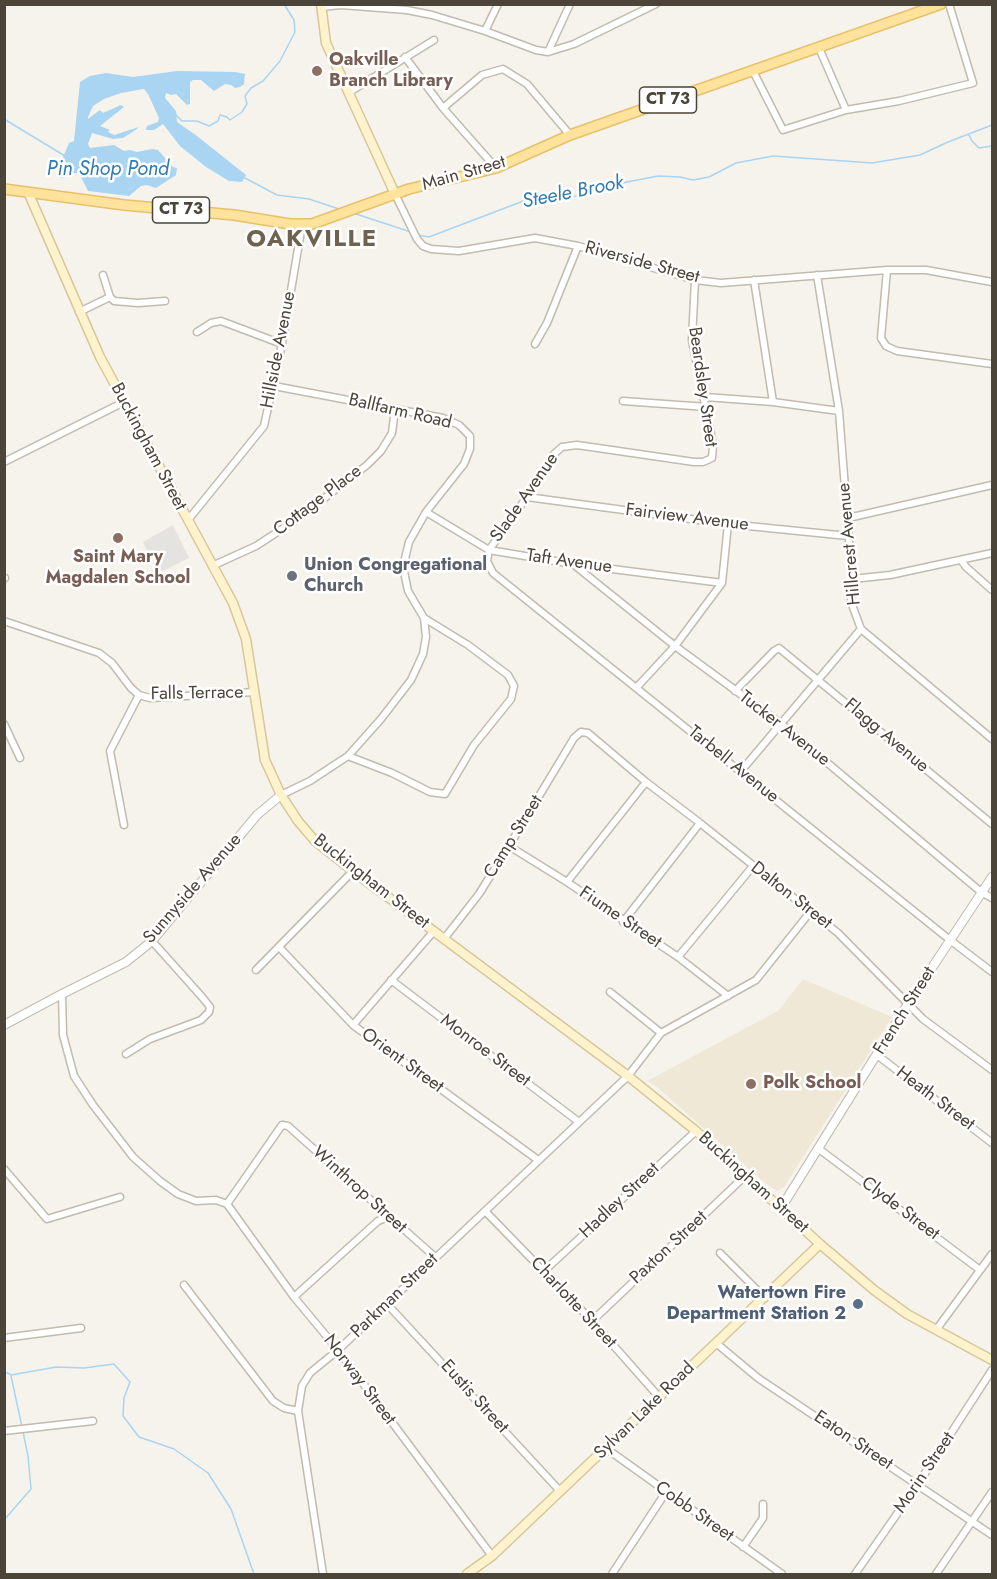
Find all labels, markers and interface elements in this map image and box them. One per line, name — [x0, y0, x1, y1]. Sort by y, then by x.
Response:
place label: Oakville Branch Library — [329, 50, 453, 92]
marker: Oakville Branch Library — [310, 64, 324, 78]
road number: CT 73 — [640, 87, 696, 113]
street label: Main Street — [420, 152, 508, 196]
water label: Pin Shop Pond — [47, 158, 169, 182]
water label: Steele Brook — [520, 171, 626, 215]
road number: CT 73 — [152, 197, 210, 223]
district label: OAKVILLE — [246, 226, 378, 254]
street label: Riverside Street — [582, 237, 702, 289]
street label: Hillside Avenue — [257, 290, 301, 410]
street label: Beardsley Street — [683, 326, 721, 448]
street label: Buckingham Street — [105, 380, 191, 514]
street label: Ballfarm Road — [346, 390, 454, 434]
street label: Slade Avenue — [486, 449, 564, 547]
street label: Cottage Place — [270, 461, 366, 541]
street label: Hillcrest Avenue — [834, 482, 866, 606]
street label: Fairview Avenue — [624, 500, 750, 536]
marker: Saint Mary Magdalen School — [111, 531, 125, 545]
street label: Taft Avenue — [525, 545, 613, 579]
place label: Saint Mary Magdalen School — [46, 547, 190, 590]
place label: Union Congregational Church — [304, 555, 487, 598]
marker: Union Congregational Church — [285, 569, 299, 583]
street label: Falls Terrace — [150, 682, 244, 706]
street label: Tucker Avenue — [734, 687, 834, 771]
street label: Flagg Avenue — [839, 694, 933, 778]
street label: Tarbell Avenue — [683, 722, 783, 808]
street label: Camp Street — [480, 792, 548, 882]
street label: Sunnyside Avenue — [139, 829, 247, 949]
street label: Buckingham Street — [309, 830, 433, 934]
street label: Dalton Street — [746, 858, 836, 934]
street label: Fiume Street — [575, 883, 665, 953]
street label: French Street — [869, 963, 941, 1059]
street label: Monroe Street — [436, 1010, 534, 1092]
street label: Orient Street — [357, 1024, 447, 1098]
street label: Heath Street — [891, 1062, 979, 1136]
place label: Polk School — [763, 1073, 861, 1095]
marker: Polk School — [744, 1077, 758, 1091]
street label: Buckingham Street — [693, 1128, 813, 1238]
street label: Winthrop Street — [307, 1142, 411, 1238]
street label: Hadley Street — [576, 1159, 664, 1243]
street label: Clyde Street — [857, 1173, 943, 1245]
street label: Paxton Street — [626, 1207, 712, 1289]
street label: Parkman Street — [347, 1249, 443, 1343]
street label: Charlotte Street — [525, 1253, 621, 1353]
place label: Watertown Fire Department Station 2 — [666, 1283, 846, 1326]
marker: Watertown Fire Department Station 2 — [851, 1297, 865, 1311]
street label: Norway Street — [318, 1331, 400, 1429]
street label: Eustis Street — [435, 1356, 513, 1438]
street label: Sylvan Lake Road — [590, 1358, 700, 1464]
street label: Eaton Street — [809, 1407, 897, 1475]
street label: Morin Street — [890, 1428, 960, 1518]
street label: Cobb Street — [651, 1477, 737, 1547]

